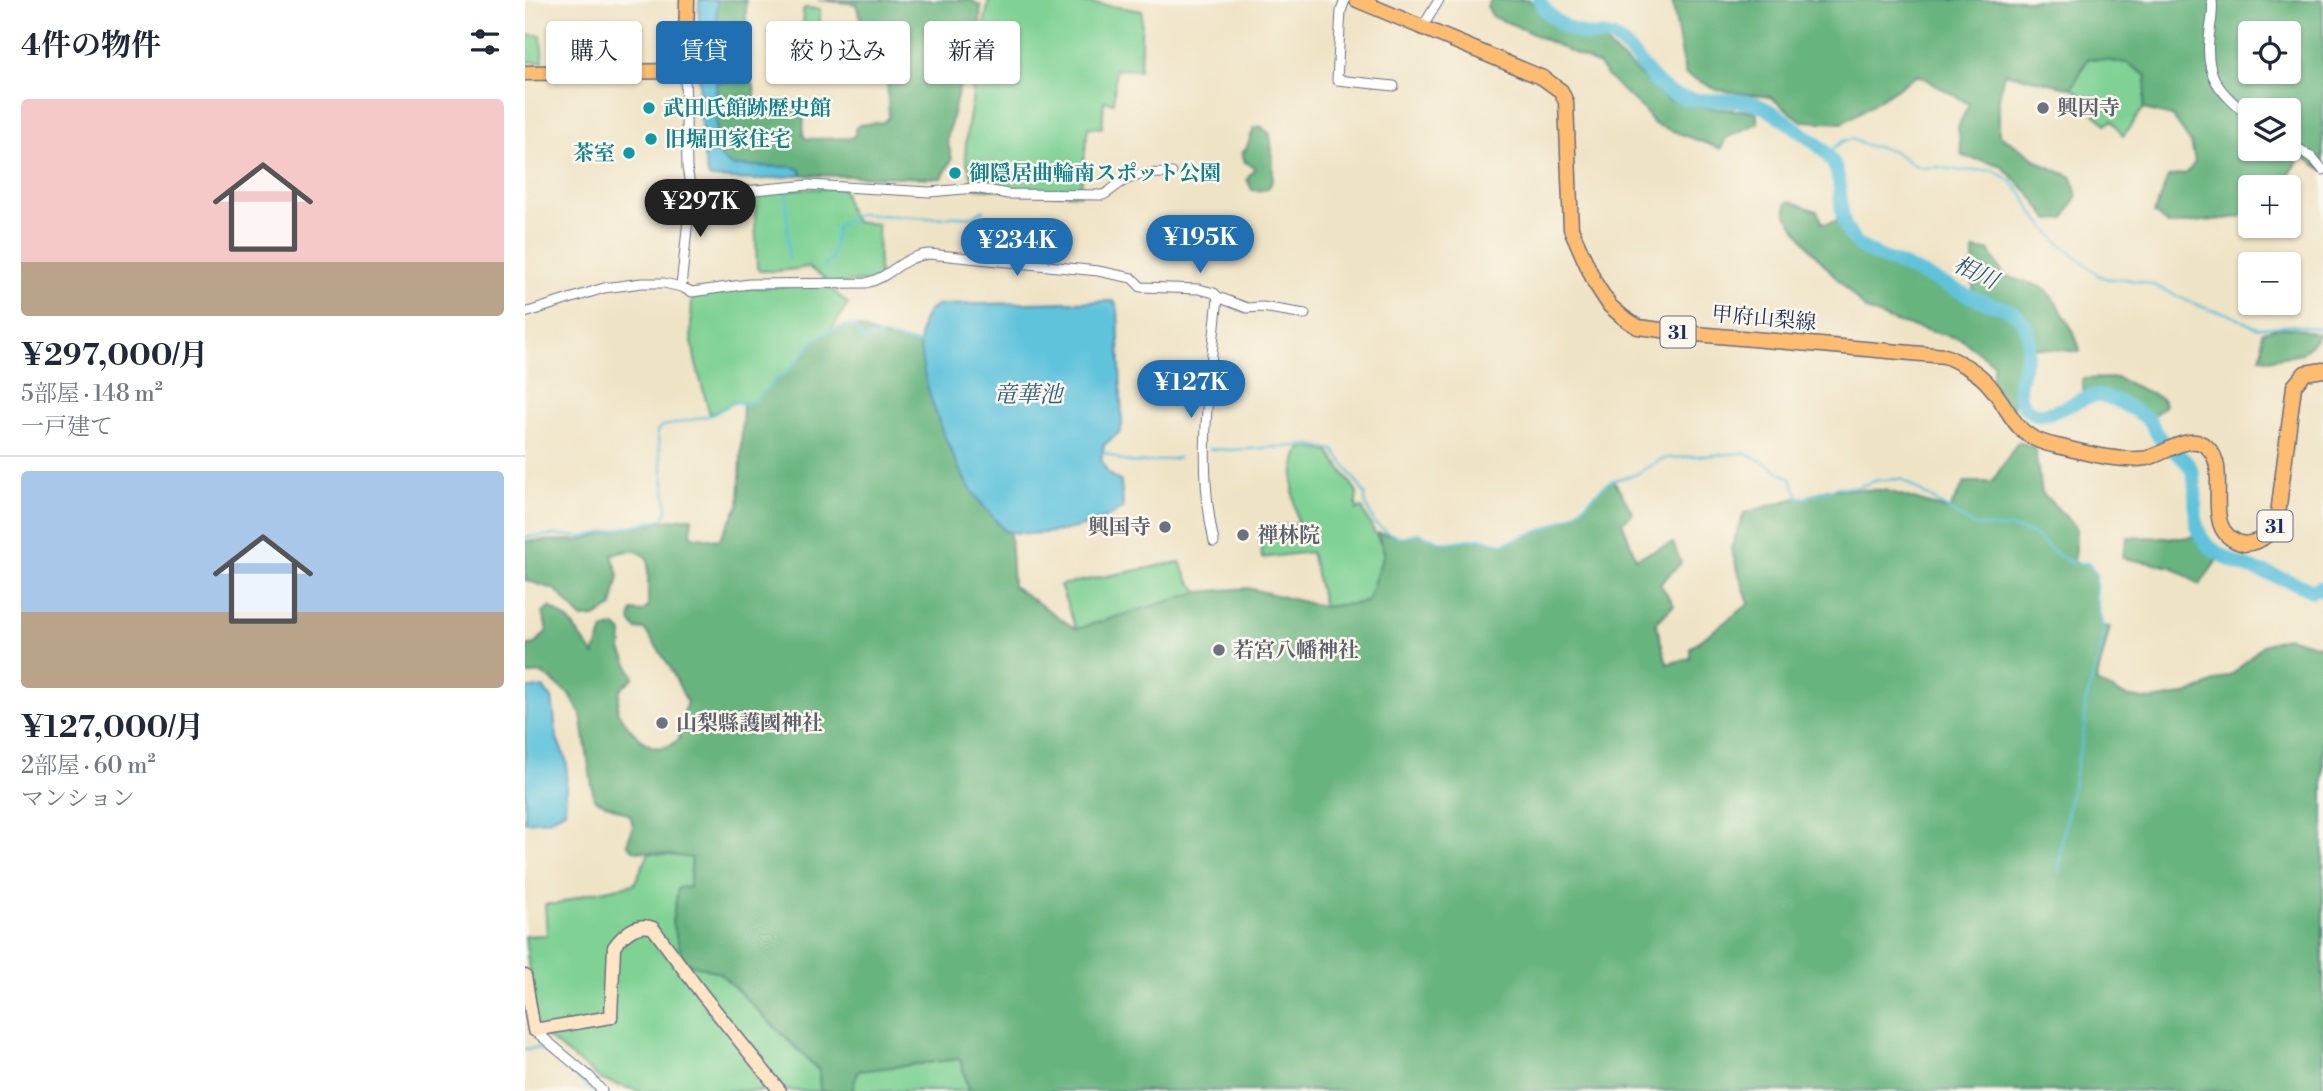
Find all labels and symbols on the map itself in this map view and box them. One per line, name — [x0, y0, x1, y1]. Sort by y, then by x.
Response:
place label: 武田氏館跡歴史館 — [663, 96, 831, 122]
place label: 興因寺 — [2057, 96, 2120, 122]
marker: 武田氏館跡歴史館 — [641, 100, 657, 116]
marker: 興因寺 — [2035, 100, 2051, 116]
place label: 旧堀田家住宅 — [665, 127, 791, 153]
marker: 旧堀田家住宅 — [643, 131, 659, 147]
place label: 茶室 — [573, 141, 615, 167]
marker: 茶室 — [621, 145, 637, 161]
place label: 御隠居曲輪南スポット公園 — [969, 161, 1221, 187]
marker: 御隠居曲輪南スポット公園 — [947, 165, 963, 181]
pin: ¥297K — [651, 180, 749, 239]
pin: ¥195K — [1151, 216, 1249, 275]
pin: ¥234K — [968, 218, 1066, 278]
water label: 相川 — [1949, 250, 2005, 297]
street label: 甲府山梨線 — [1710, 301, 1817, 337]
road number: 31 — [1661, 316, 1695, 348]
pin: ¥127K — [1142, 360, 1240, 420]
water label: 竜華池 — [994, 381, 1066, 409]
road number: 31 — [2257, 510, 2293, 541]
place label: 興国寺 — [1088, 515, 1151, 541]
marker: 興国寺 — [1157, 519, 1173, 535]
place label: 禅林院 — [1257, 523, 1320, 549]
marker: 禅林院 — [1235, 527, 1251, 543]
place label: 若宮八幡神社 — [1233, 638, 1359, 664]
marker: 若宮八幡神社 — [1211, 642, 1227, 658]
place label: 山梨縣護國神社 — [676, 711, 823, 737]
marker: 山梨縣護國神社 — [654, 715, 670, 731]

